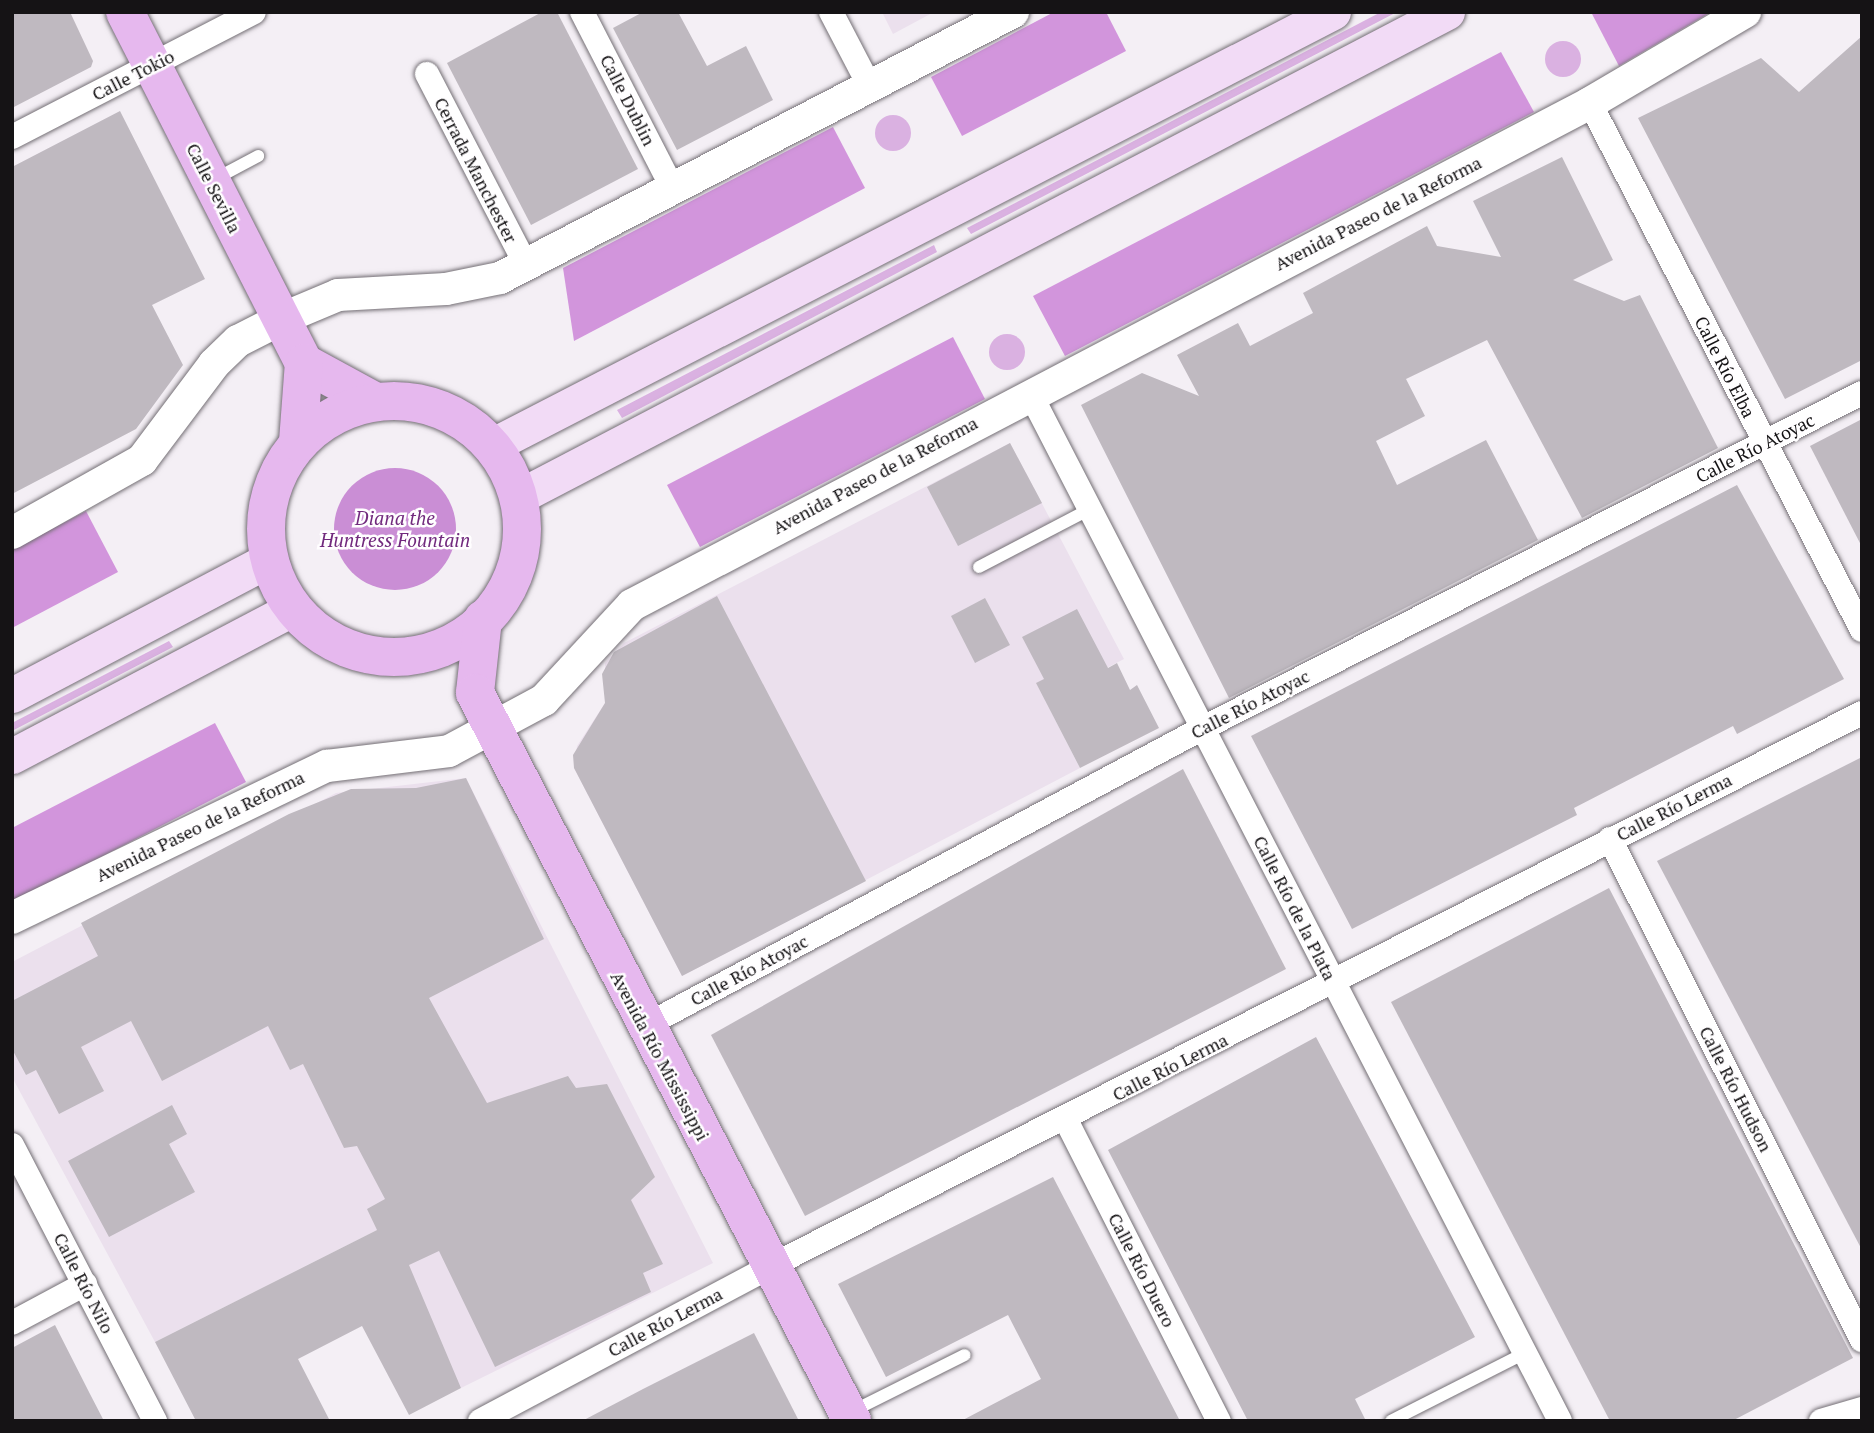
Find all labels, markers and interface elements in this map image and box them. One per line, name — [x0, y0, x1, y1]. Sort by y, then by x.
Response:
street label: Calle Tokio — [88, 45, 178, 105]
street label: Calle Dublin — [596, 51, 660, 149]
street label: Cerrada Manchester — [430, 94, 522, 246]
street label: Calle Sevilla — [182, 140, 246, 236]
street label: Avenida Paseo de la Reforma — [1271, 151, 1485, 275]
street label: Calle Río Elba — [1690, 313, 1760, 421]
street label: Calle Río Atoyac — [1692, 409, 1818, 487]
street label: Avenida Paseo de la Reforma — [769, 412, 981, 538]
water label: Diana the Huntress Fountain — [320, 507, 470, 551]
street label: Calle Río Atoyac — [1187, 665, 1313, 743]
street label: Avenida Paseo de la Reforma — [92, 766, 308, 886]
street label: Calle Río Lerma — [1613, 769, 1735, 845]
street label: Calle Río de la Plata — [1249, 832, 1341, 984]
street label: Calle Río Atoyac — [686, 930, 812, 1010]
street label: Avenida Río Mississippi — [606, 968, 714, 1144]
street label: Calle Río Hudson — [1695, 1023, 1777, 1155]
street label: Calle Río Lerma — [1109, 1029, 1231, 1105]
street label: Calle Río Duero — [1104, 1209, 1180, 1331]
street label: Calle Río Nilo — [49, 1229, 119, 1337]
street label: Calle Río Lerma — [604, 1283, 726, 1361]

